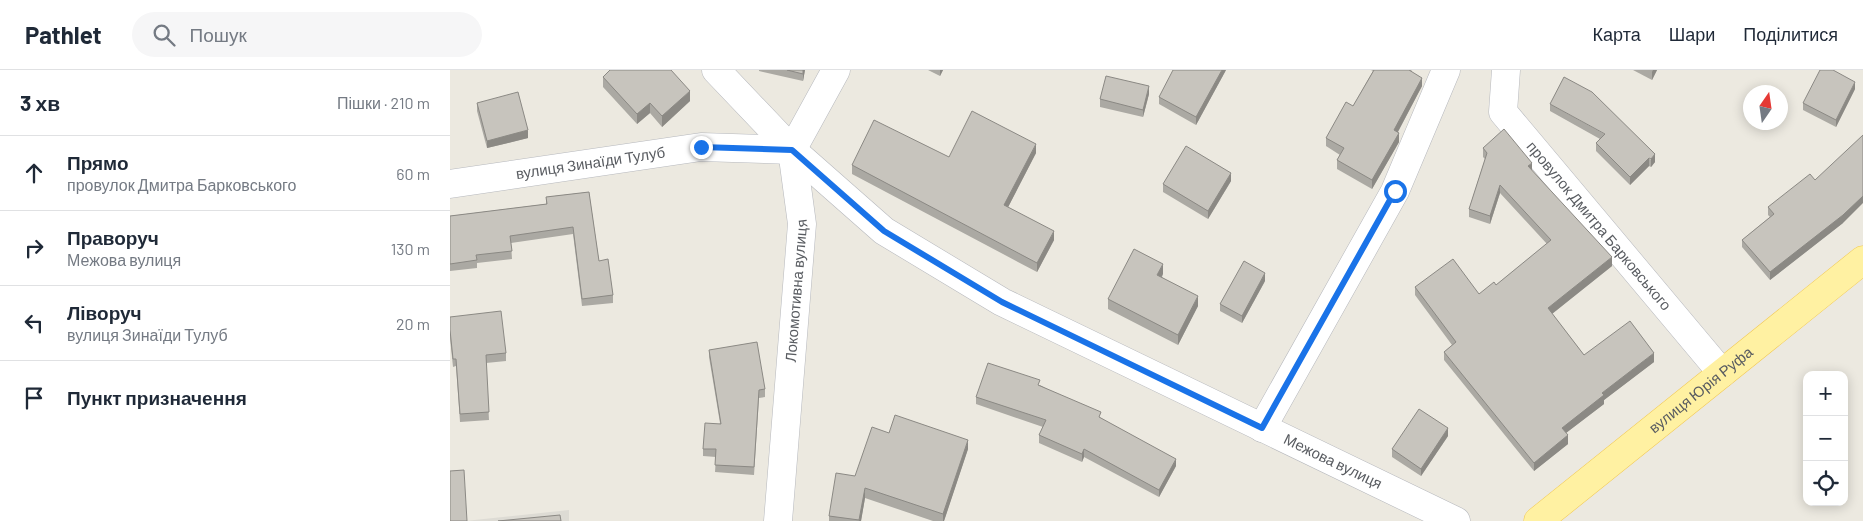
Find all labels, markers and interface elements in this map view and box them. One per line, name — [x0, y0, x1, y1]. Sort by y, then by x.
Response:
search box — [132, 12, 482, 57]
text: Pathlet — [25, 20, 102, 49]
icon: search — [150, 21, 178, 49]
text: Пошук — [190, 23, 247, 46]
text: Карта — [1593, 23, 1641, 45]
text: Шари — [1669, 23, 1715, 45]
text: Поділитися — [1743, 23, 1838, 45]
north arrow — [1743, 85, 1788, 130]
text: 3 хв — [20, 90, 60, 115]
text: Пішки · 210 m — [337, 93, 430, 112]
route end — [690, 136, 713, 159]
street label: провулок Дмитра Барковського — [1523, 137, 1676, 314]
street label: вулиця Зинаїди Тулуб — [514, 142, 666, 182]
text: Прямо — [67, 151, 129, 174]
icon: ahead — [20, 159, 48, 187]
text: 60 m — [396, 164, 430, 183]
text: провулок Дмитра Барковського — [67, 175, 296, 194]
route start — [1384, 180, 1407, 203]
street label: Локомотивна вулиця — [781, 218, 810, 363]
text: Праворуч — [67, 226, 159, 249]
icon: right — [20, 234, 48, 262]
text: 130 m — [391, 239, 430, 258]
text: Межова вулиця — [67, 250, 181, 269]
text: Ліворуч — [67, 301, 142, 324]
icon: left — [20, 309, 48, 337]
text: 20 m — [396, 314, 430, 333]
text: вулиця Зинаїди Тулуб — [67, 325, 228, 344]
street label: вулиця Юрія Руфа — [1645, 342, 1756, 436]
map controls — [1803, 371, 1848, 506]
button: + — [1803, 371, 1848, 416]
icon: arrive — [20, 384, 48, 412]
text: Пункт призначення — [67, 386, 247, 409]
button: − — [1803, 416, 1848, 461]
street label: Межова вулиця — [1281, 429, 1385, 492]
button: locate — [1803, 461, 1848, 506]

